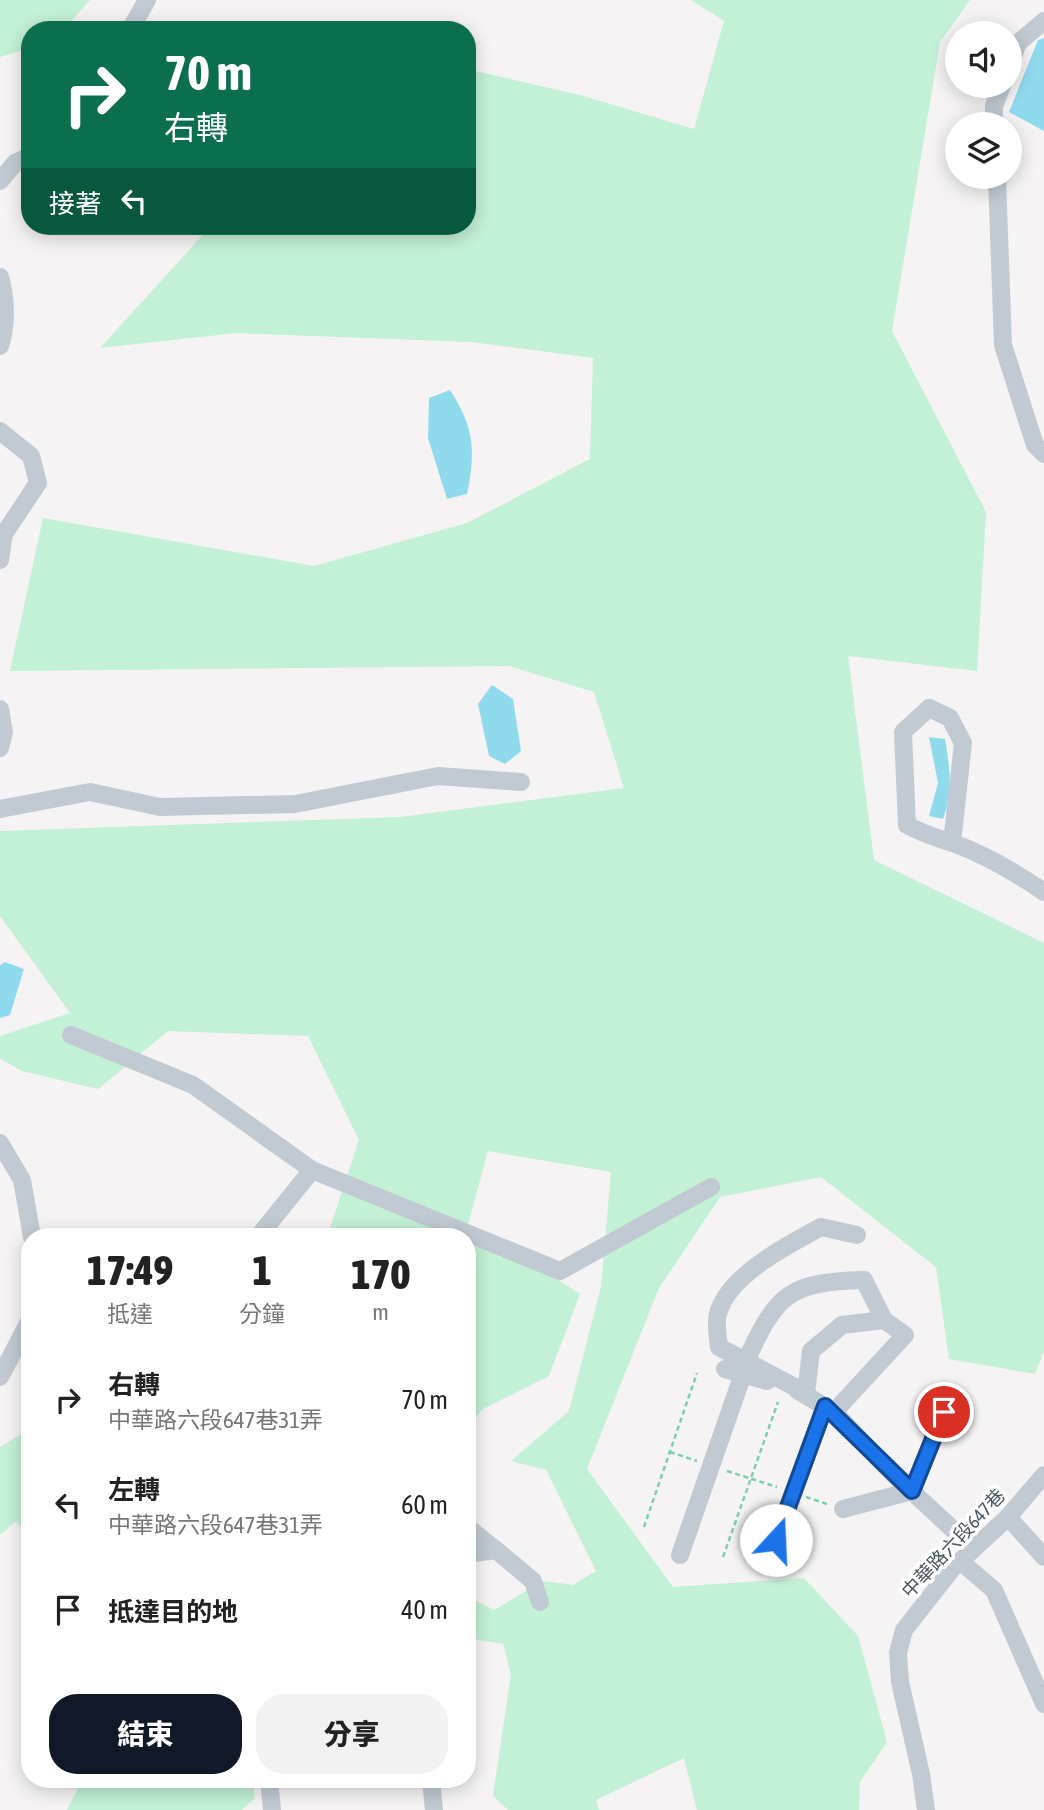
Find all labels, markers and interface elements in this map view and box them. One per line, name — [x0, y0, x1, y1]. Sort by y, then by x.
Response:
map controls — [945, 21, 1022, 189]
button: sound — [945, 21, 1022, 98]
text: 70 m — [164, 44, 252, 100]
icon: right — [49, 49, 140, 140]
text: 右轉 — [164, 109, 228, 146]
button: layers — [945, 112, 1022, 189]
icon: left — [115, 182, 153, 220]
text: 接著 — [49, 189, 101, 219]
text: 17:49 — [87, 1246, 173, 1294]
text: 1 — [252, 1246, 272, 1294]
text: 170 — [351, 1250, 410, 1298]
text: m — [372, 1299, 389, 1325]
text: 抵達 — [107, 1301, 153, 1327]
text: 分鐘 — [239, 1301, 285, 1327]
text: 右轉 — [108, 1370, 160, 1400]
icon: right — [49, 1381, 87, 1419]
pin — [914, 1382, 974, 1442]
text: 70 m — [401, 1385, 448, 1415]
icon: arrive — [925, 1393, 963, 1431]
text: 中華路六段647巷31弄 — [108, 1407, 323, 1433]
text: 左轉 — [108, 1475, 160, 1505]
street label: 中華路六段647巷 — [897, 1484, 1009, 1602]
icon: left — [49, 1486, 87, 1524]
text: 60 m — [401, 1490, 448, 1520]
position arrow — [739, 1503, 813, 1577]
text: 中華路六段647巷31弄 — [108, 1512, 323, 1538]
icon: arrive — [49, 1591, 87, 1629]
text: 40 m — [401, 1595, 448, 1625]
text: 抵達目的地 — [108, 1597, 238, 1627]
button: 結束 — [49, 1694, 242, 1774]
button: 分享 — [256, 1694, 448, 1774]

